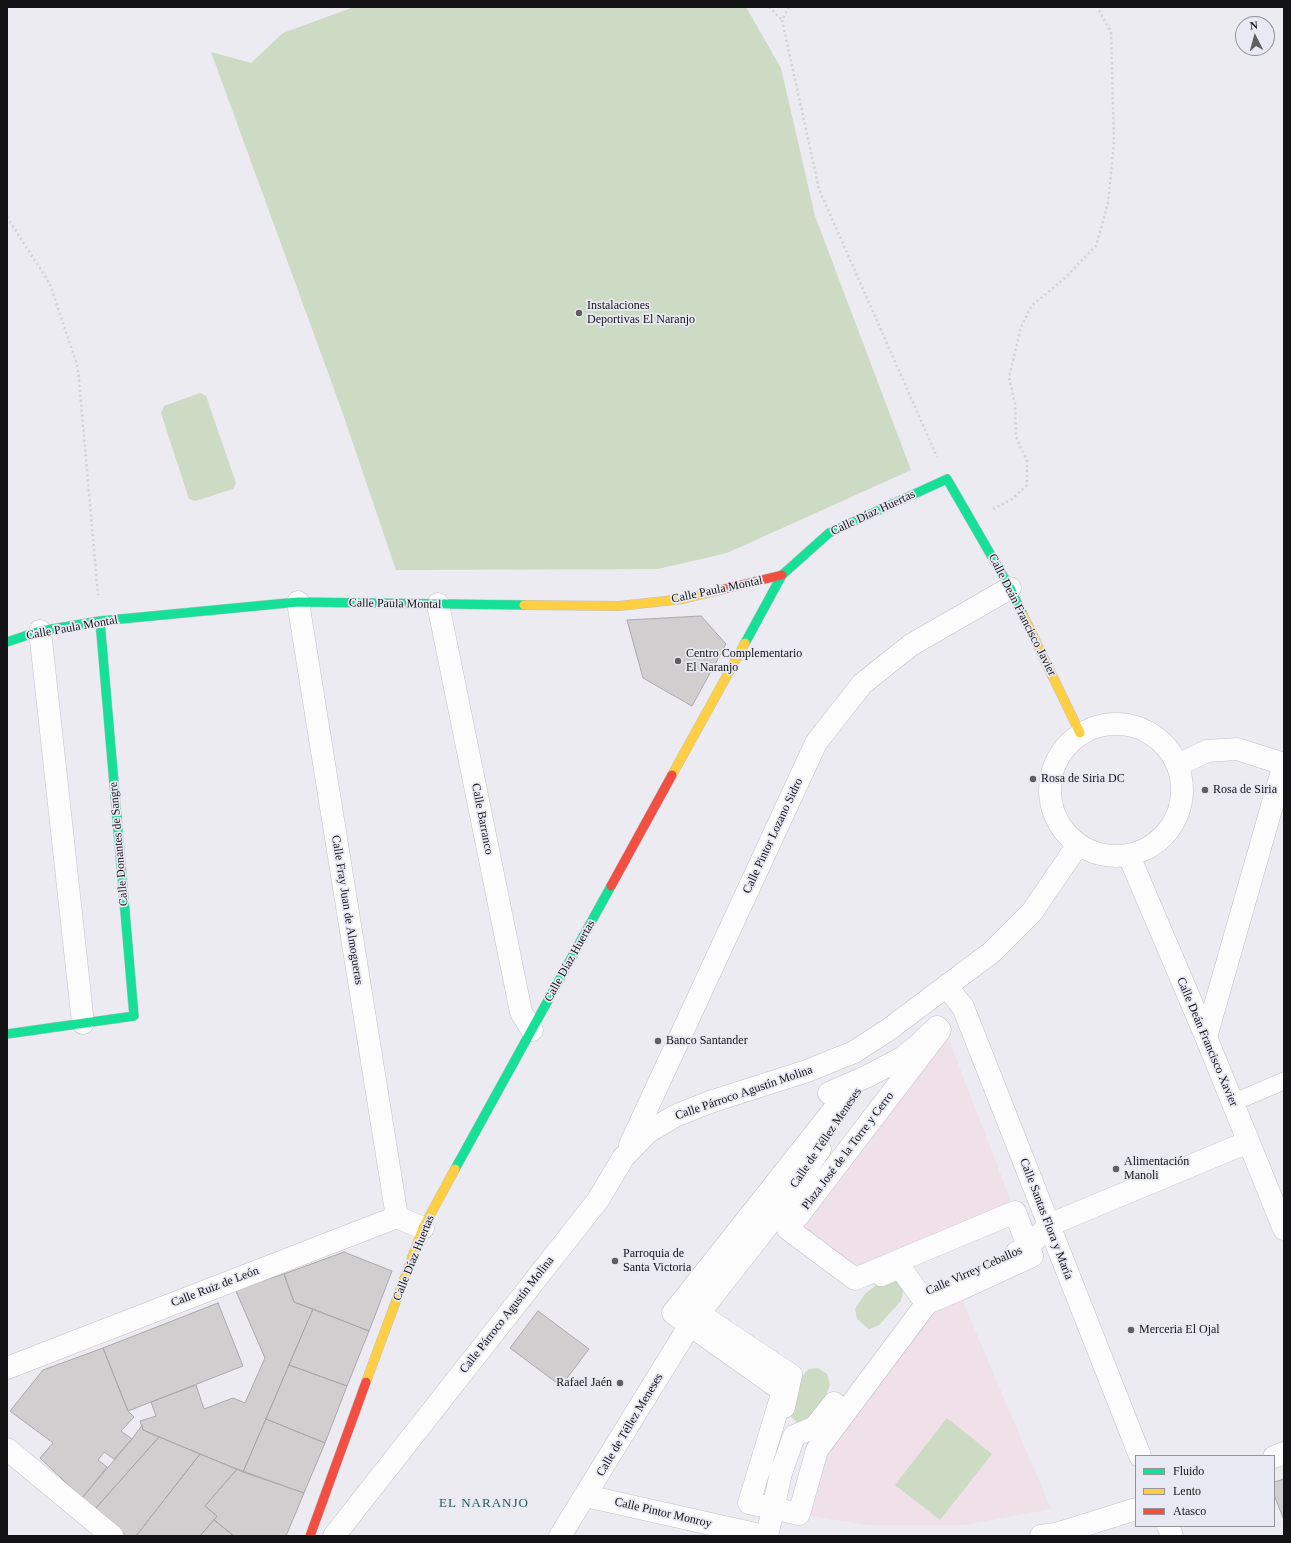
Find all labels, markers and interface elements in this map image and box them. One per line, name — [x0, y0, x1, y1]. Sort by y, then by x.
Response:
north arrow — [1235, 16, 1275, 56]
text: N — [1249, 19, 1258, 31]
place label: Instalaciones Deportivas El Naranjo — [587, 299, 695, 327]
marker: Instalaciones Deportivas El Naranjo — [574, 308, 584, 318]
street label: Calle Díaz Huertas — [829, 487, 917, 539]
street label: Calle Deán Francisco Javier — [985, 552, 1059, 678]
street label: Calle Paula Montal — [670, 573, 764, 607]
street label: Calle Paula Montal — [349, 596, 441, 612]
street label: Calle Paula Montal — [25, 613, 119, 643]
place label: Centro Complementario El Naranjo — [686, 647, 802, 675]
marker: Centro Complementario El Naranjo — [673, 656, 683, 666]
place label: Rosa de Siria DC — [1041, 772, 1125, 786]
marker: Rosa de Siria DC — [1028, 774, 1038, 784]
street label: Calle Pintor Lozano Sidro — [740, 776, 806, 896]
street label: Calle Donantes de Sangre — [106, 781, 132, 907]
street label: Calle Barranco — [468, 782, 496, 856]
place label: Rosa de Siria — [1213, 783, 1277, 797]
marker: Rosa de Siria — [1200, 785, 1210, 795]
street label: Calle Fray Juan de Almogueras — [328, 834, 366, 986]
street label: Calle Díaz Huertas — [542, 918, 598, 1004]
street label: Calle Deán Francisco Xavier — [1173, 975, 1241, 1109]
place label: Banco Santander — [666, 1034, 748, 1048]
marker: Banco Santander — [653, 1036, 663, 1046]
street label: Calle Párroco Agustín Molina — [673, 1063, 815, 1123]
street label: Calle de Téllez Meneses — [787, 1085, 865, 1191]
street label: Plaza José de la Torre y Cerro — [799, 1089, 897, 1213]
place label: Alimentación Manoli — [1124, 1155, 1189, 1183]
street label: Calle Santas Flora y María — [1016, 1156, 1076, 1282]
marker: Alimentación Manoli — [1111, 1164, 1121, 1174]
street label: Calle Díaz Huertas — [390, 1213, 438, 1303]
street label: Calle Virrey Ceballos — [924, 1243, 1024, 1299]
place label: Parroquia de Santa Victoria — [623, 1247, 691, 1275]
street label: Calle Párroco Agustín Molina — [457, 1254, 557, 1376]
marker: Parroquia de Santa Victoria — [610, 1256, 620, 1266]
street label: Calle Ruiz de León — [169, 1264, 261, 1310]
place label: Merceria El Ojal — [1139, 1323, 1220, 1337]
marker: Merceria El Ojal — [1126, 1325, 1136, 1335]
street label: Calle de Téllez Meneses — [594, 1371, 666, 1479]
place label: Rafael Jaén — [556, 1376, 612, 1390]
marker: Rafael Jaén — [615, 1378, 625, 1388]
legend — [1135, 1455, 1275, 1527]
text: Fluido — [1173, 1464, 1204, 1478]
text: Lento — [1173, 1484, 1201, 1498]
street label: Calle Pintor Monroy — [613, 1495, 713, 1531]
district label: EL NARANJO — [439, 1496, 529, 1512]
text: Atasco — [1173, 1504, 1206, 1518]

